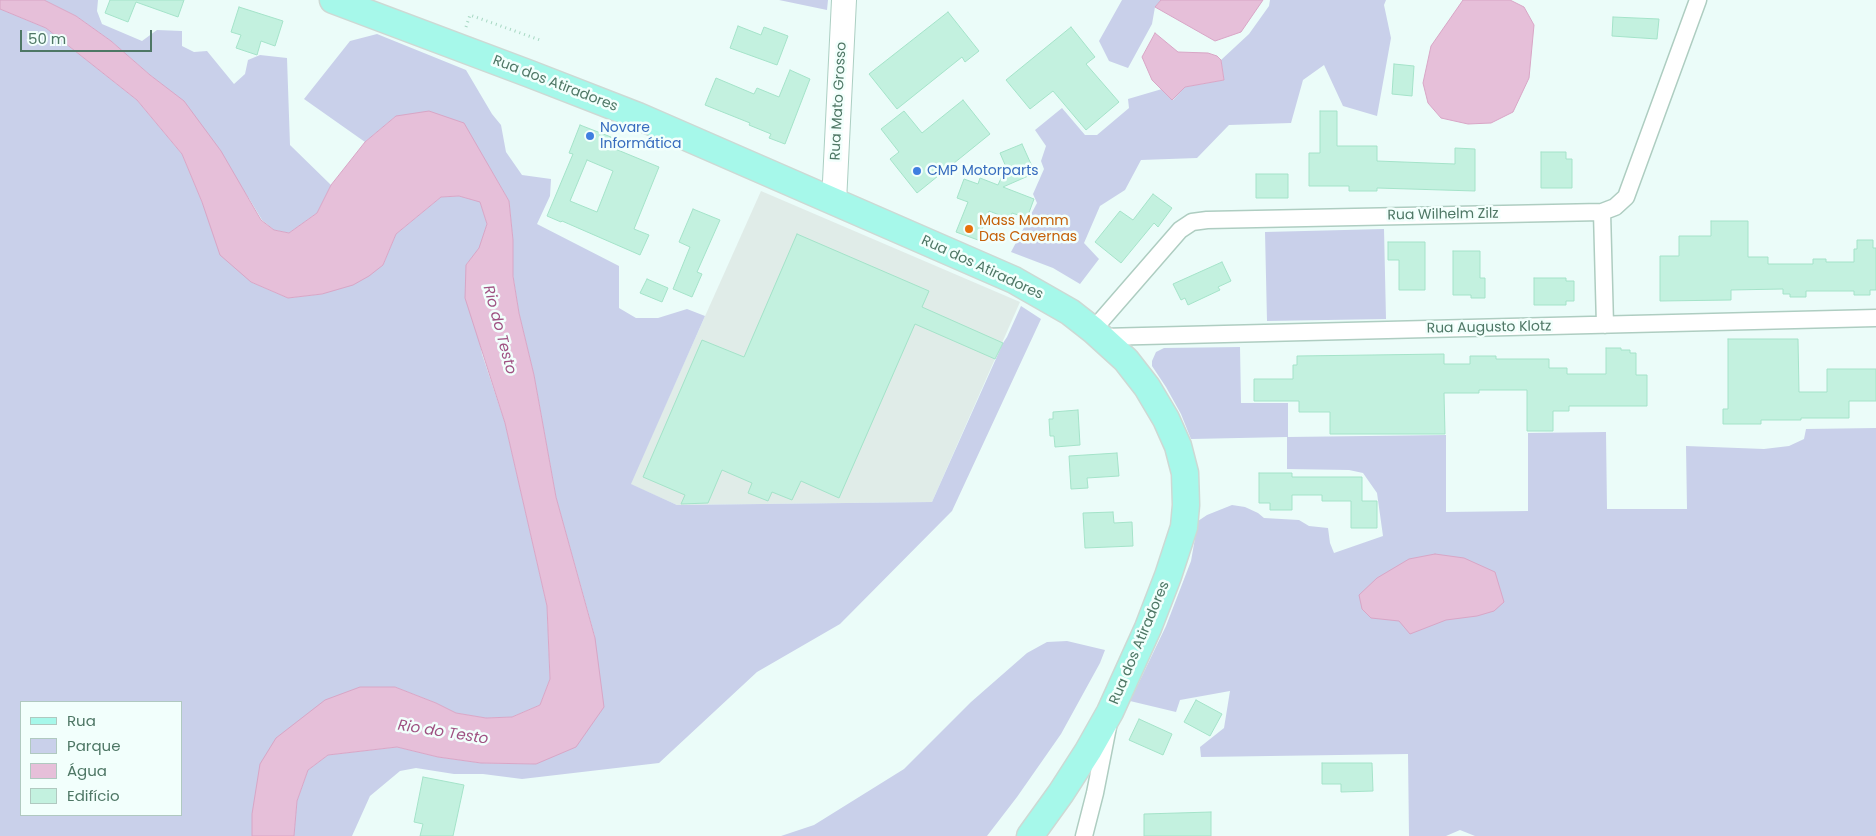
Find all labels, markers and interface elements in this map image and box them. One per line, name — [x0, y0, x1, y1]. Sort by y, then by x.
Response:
scale bar — [22, 20, 155, 52]
text: 50 m — [28, 28, 66, 49]
street label: Rua Mato Grosso — [828, 41, 850, 161]
street label: Rua dos Atiradores — [490, 52, 620, 116]
place label: Novare Informática — [600, 120, 682, 152]
marker: Novare Informática — [584, 130, 596, 142]
place label: CMP Motorparts — [927, 163, 1039, 179]
marker: CMP Motorparts — [911, 165, 923, 177]
street label: Rua Wilhelm Zilz — [1387, 206, 1499, 224]
place label: Mass Momm Das Cavernas — [979, 213, 1077, 246]
marker: Mass Momm Das Cavernas — [963, 223, 975, 235]
street label: Rua dos Atiradores — [918, 232, 1046, 304]
water label: Rio do Testo — [478, 284, 520, 376]
street label: Rua Augusto Klotz — [1426, 319, 1552, 337]
street label: Rua dos Atiradores — [1106, 579, 1174, 707]
legend — [20, 701, 182, 816]
text: Rua — [67, 710, 96, 731]
water label: Rio do Testo — [396, 717, 490, 749]
text: Parque — [67, 735, 120, 756]
text: Água — [67, 760, 107, 781]
text: Edifício — [67, 785, 120, 806]

